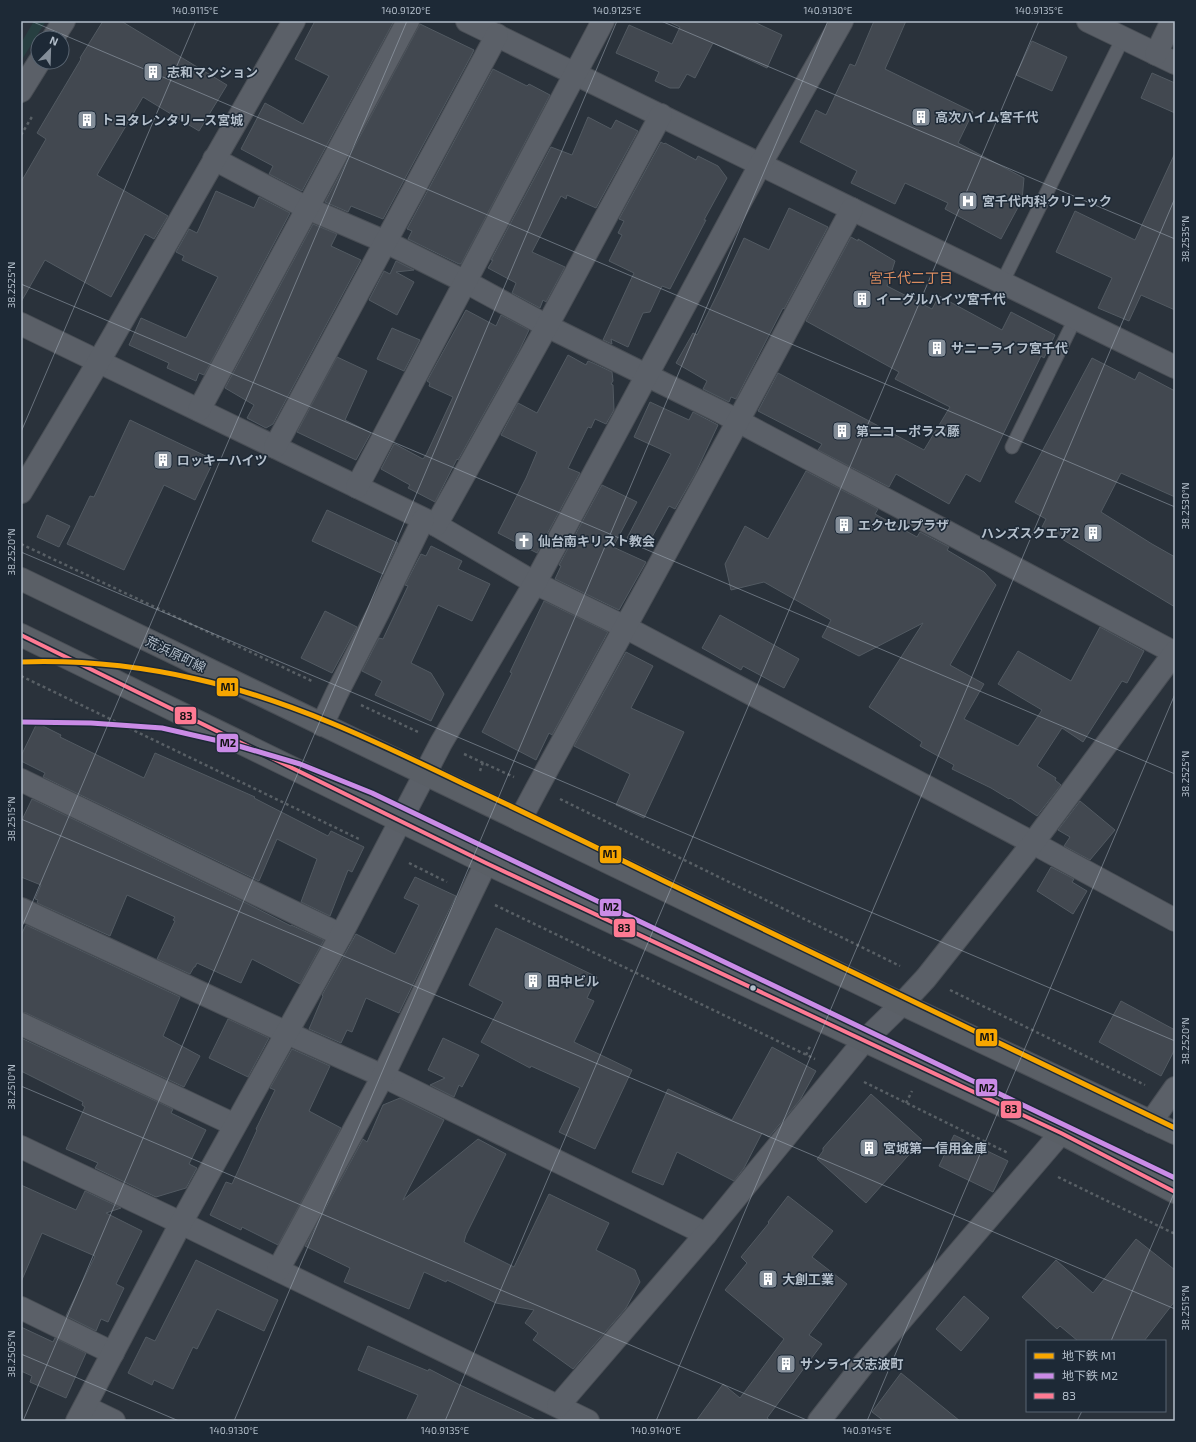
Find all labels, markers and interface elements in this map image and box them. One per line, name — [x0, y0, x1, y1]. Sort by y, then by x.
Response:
text: 140.9115°E — [172, 4, 219, 16]
text: 140.9120°E — [381, 4, 431, 16]
text: 140.9125°E — [593, 4, 642, 16]
text: 140.9130°E — [804, 4, 853, 16]
text: 140.9135°E — [1015, 4, 1064, 16]
north arrow — [30, 30, 70, 70]
text: N — [48, 33, 60, 48]
building icon: 志和マンション — [142, 61, 164, 83]
place label: 志和マンション — [167, 64, 258, 80]
building icon: 高次ハイム宮千代 — [910, 106, 932, 128]
building icon: トヨタレンタリース宮城 — [76, 109, 98, 131]
place label: 高次ハイム宮千代 — [935, 109, 1038, 125]
place label: トヨタレンタリース宮城 — [101, 112, 243, 128]
hospital icon: 宮千代内科クリニック — [957, 190, 979, 212]
place label: 宮千代内科クリニック — [982, 193, 1112, 209]
text: 38.2535°N — [1179, 216, 1191, 262]
text: 38.2525°N — [5, 262, 17, 308]
district label: 宮千代二丁目 — [869, 269, 953, 286]
building icon: イーグルハイツ宮千代 — [851, 288, 873, 310]
place label: イーグルハイツ宮千代 — [876, 291, 1006, 307]
building icon: サニーライフ宮千代 — [926, 337, 948, 359]
place label: サニーライフ宮千代 — [951, 340, 1068, 356]
building icon: 第二コーポラス藤 — [831, 420, 853, 442]
place label: 第二コーポラス藤 — [856, 423, 960, 439]
building icon: ロッキーハイツ — [152, 449, 174, 471]
place label: ロッキーハイツ — [177, 452, 267, 468]
text: 38.2530°N — [1179, 482, 1191, 530]
building icon: エクセルプラザ — [833, 514, 855, 536]
place label: エクセルプラザ — [858, 517, 949, 533]
building icon: ハンズスクエア2 — [1082, 522, 1104, 544]
place label: ハンズスクエア2 — [981, 525, 1079, 541]
text: 38.2520°N — [5, 528, 17, 576]
church icon: 仙台南キリスト教会 — [513, 530, 535, 552]
place label: 仙台南キリスト教会 — [538, 533, 655, 549]
street label: 荒浜原町線 — [143, 633, 209, 675]
line badge: M1 — [216, 677, 239, 697]
text: M1 — [221, 680, 235, 693]
line badge: 83 — [174, 706, 197, 725]
text: 83 — [179, 709, 193, 722]
line badge: M2 — [216, 733, 239, 753]
text: M2 — [220, 736, 236, 749]
text: 38.2525°N — [1179, 751, 1191, 797]
text: 38.2515°N — [5, 797, 17, 841]
line badge: M1 — [599, 845, 622, 864]
text: M1 — [603, 847, 617, 860]
line badge: M2 — [599, 898, 622, 917]
text: M2 — [603, 900, 619, 913]
line badge: 83 — [613, 918, 636, 938]
text: 83 — [617, 921, 631, 934]
building icon: 田中ビル — [522, 970, 544, 992]
place label: 田中ビル — [547, 973, 599, 989]
unlabelled marker — [748, 983, 758, 993]
text: 38.2520°N — [1179, 1017, 1191, 1065]
line badge: M1 — [975, 1028, 998, 1047]
text: M1 — [980, 1030, 994, 1043]
text: 38.2510°N — [5, 1064, 17, 1110]
line badge: M2 — [975, 1078, 998, 1097]
text: M2 — [979, 1081, 995, 1094]
line badge: 83 — [1000, 1100, 1022, 1119]
text: 83 — [1004, 1102, 1018, 1115]
building icon: 宮城第一信用金庫 — [858, 1137, 880, 1159]
place label: 宮城第一信用金庫 — [883, 1140, 987, 1156]
building icon: 大創工業 — [757, 1268, 779, 1290]
place label: 大創工業 — [782, 1271, 834, 1287]
text: 38.2515°N — [1179, 1286, 1191, 1330]
text: 38.2505°N — [5, 1331, 17, 1377]
legend — [1026, 1340, 1166, 1412]
text: 地下鉄 M1 — [1062, 1348, 1116, 1362]
building icon: サンライズ志波町 — [775, 1353, 797, 1375]
place label: サンライズ志波町 — [800, 1356, 904, 1372]
text: 地下鉄 M2 — [1062, 1368, 1118, 1382]
text: 83 — [1062, 1388, 1076, 1402]
text: 140.9130°E — [210, 1424, 259, 1436]
text: 140.9135°E — [421, 1424, 470, 1436]
text: 140.9140°E — [631, 1424, 681, 1436]
text: 140.9145°E — [843, 1424, 892, 1436]

